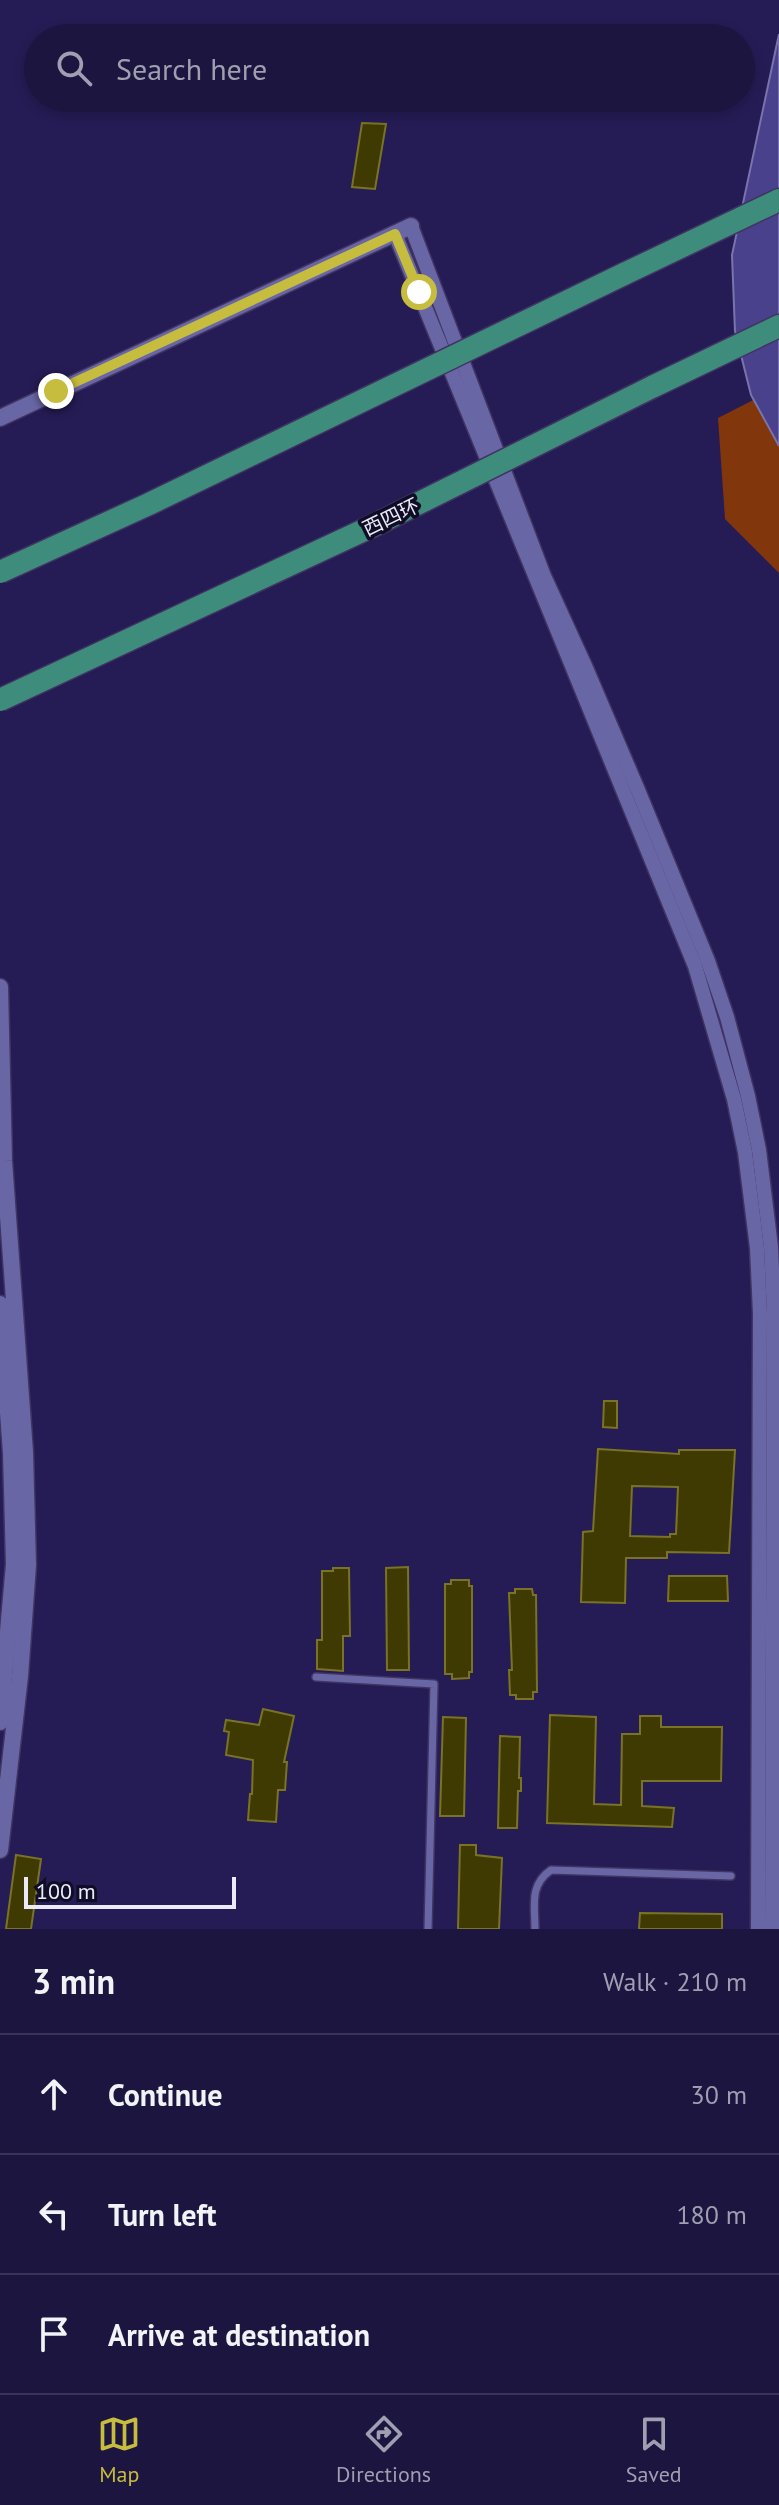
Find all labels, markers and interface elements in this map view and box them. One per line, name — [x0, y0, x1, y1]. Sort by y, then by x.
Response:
search box — [24, 24, 755, 112]
icon: search — [52, 46, 96, 90]
text: Search here — [116, 49, 267, 88]
route start — [401, 274, 437, 310]
route end — [38, 373, 74, 409]
street label: 西四环 — [358, 492, 424, 542]
scale bar — [24, 1873, 236, 1909]
text: 100 m — [36, 1877, 96, 1905]
text: 3 min — [32, 1959, 115, 2003]
text: Walk · 210 m — [603, 1965, 747, 1998]
icon: ahead — [32, 2072, 76, 2116]
text: Continue — [108, 2075, 222, 2114]
text: 30 m — [691, 2078, 747, 2111]
icon: left — [32, 2192, 76, 2236]
text: Turn left — [108, 2195, 216, 2234]
text: 180 m — [676, 2198, 747, 2231]
icon: arrive — [32, 2312, 76, 2356]
text: Arrive at destination — [108, 2315, 370, 2354]
tab: Map — [97, 2412, 141, 2488]
tab: Directions — [336, 2412, 431, 2488]
tab: Saved — [626, 2412, 682, 2488]

